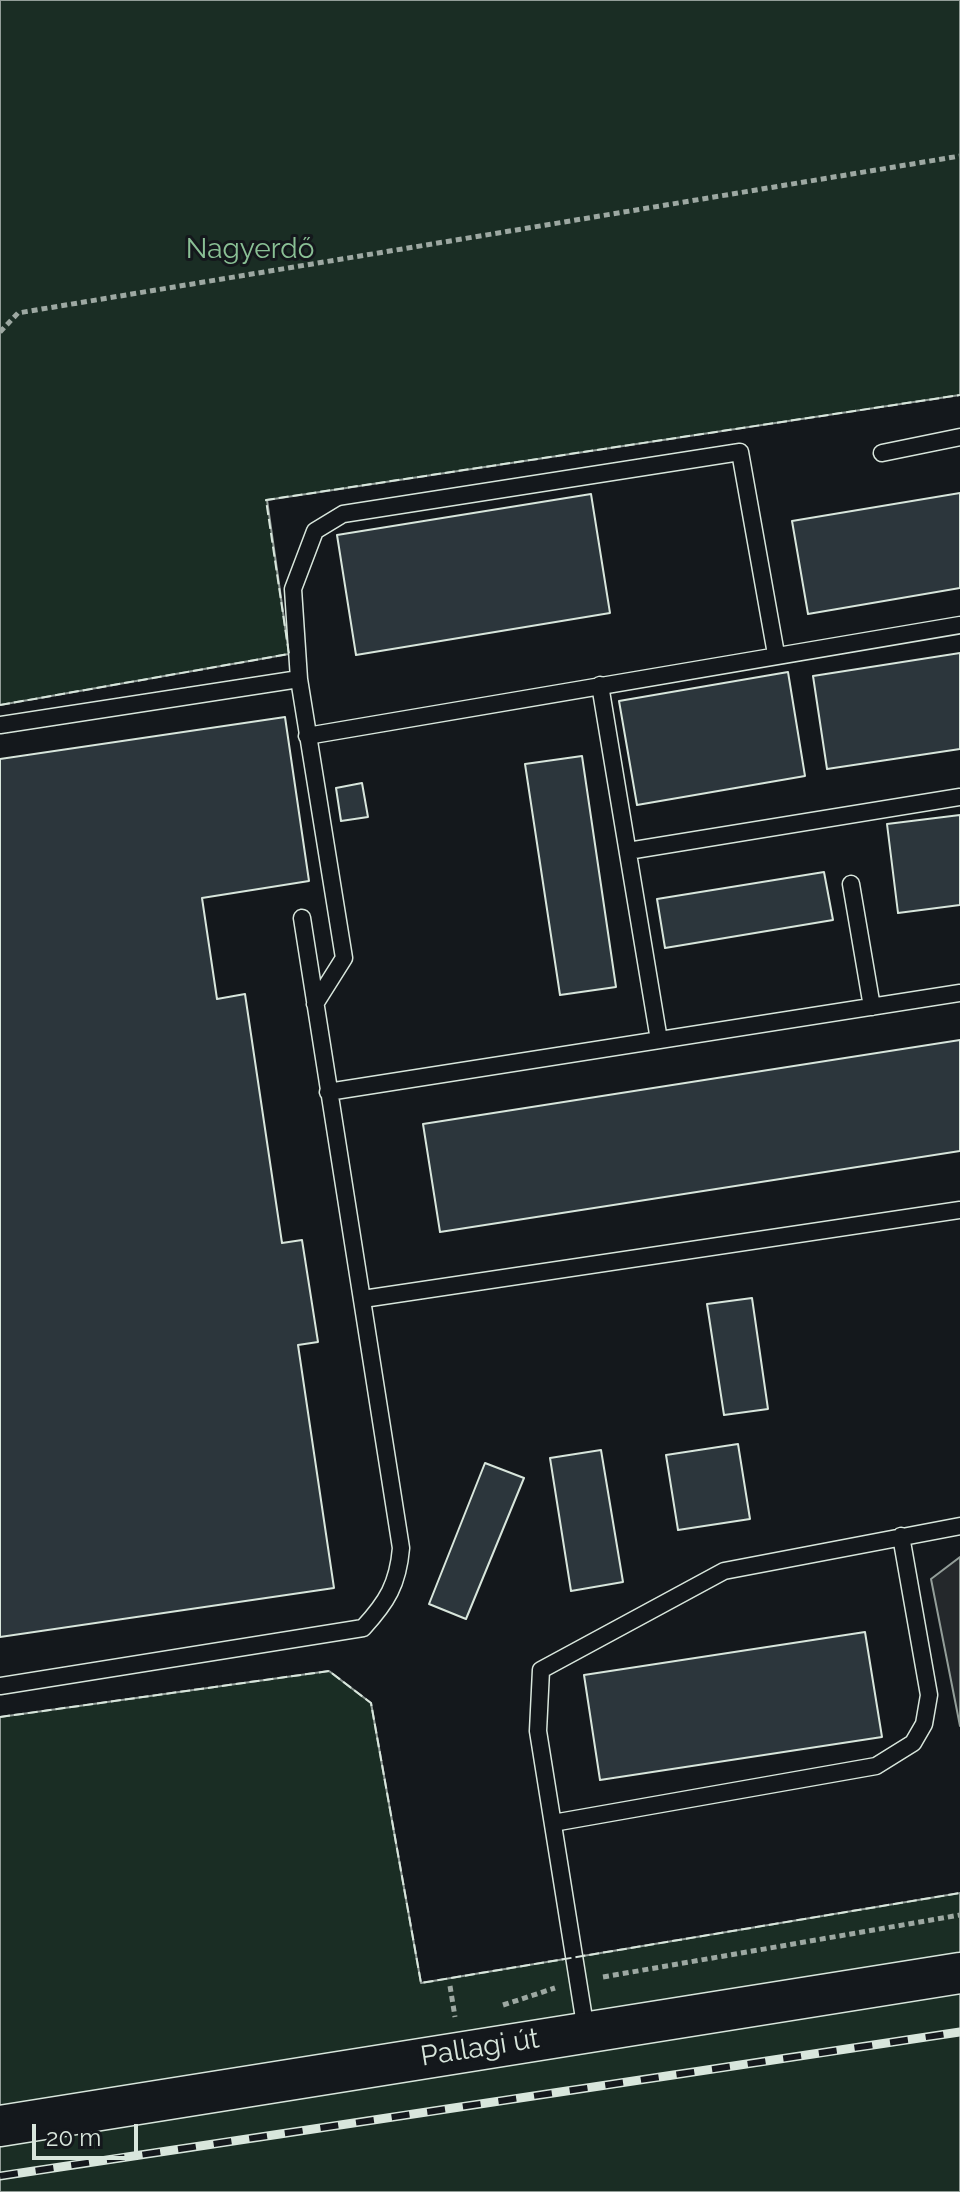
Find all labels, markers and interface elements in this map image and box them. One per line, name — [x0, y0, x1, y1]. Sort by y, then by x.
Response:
park label: Nagyerdő — [186, 233, 314, 267]
street label: Pallagi út — [418, 2022, 542, 2074]
scale bar — [36, 2108, 142, 2158]
text: 20 m — [46, 2123, 101, 2152]

